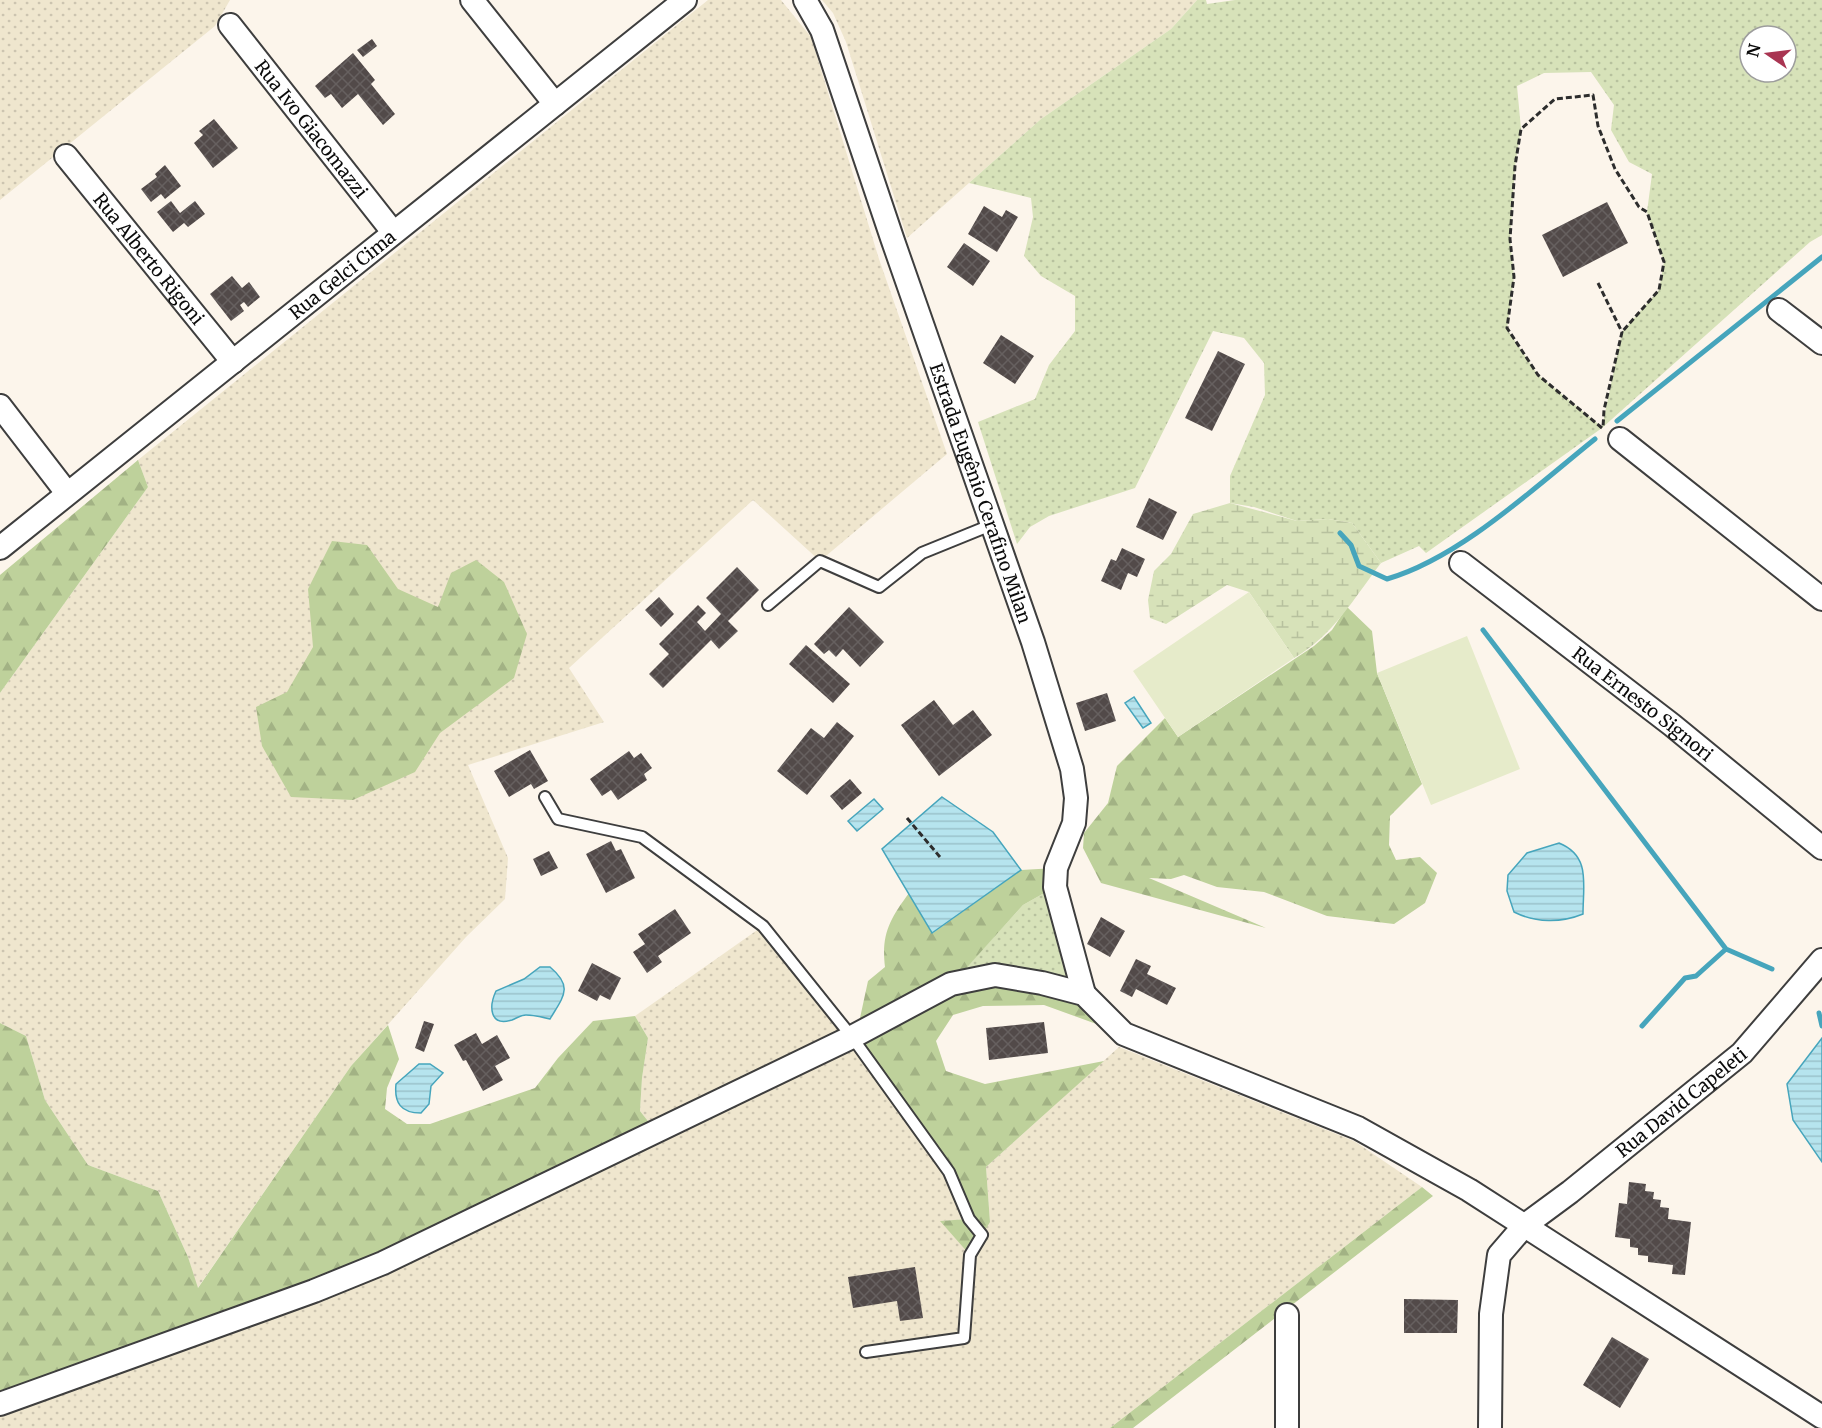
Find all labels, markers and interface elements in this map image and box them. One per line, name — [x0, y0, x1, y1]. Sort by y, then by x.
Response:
north arrow — [1738, 24, 1798, 84]
text: N — [1742, 41, 1765, 59]
street label: Rua Ivo Giacomazzi — [250, 55, 373, 202]
street label: Rua Alberto Rigoni — [89, 188, 210, 329]
street label: Rua Gelci Cima — [284, 225, 400, 324]
street label: Estrada Eugênio Cerafino Milan — [925, 360, 1037, 626]
street label: Rua Ernesto Signori — [1568, 641, 1718, 766]
street label: Rua David Capeleti — [1611, 1042, 1752, 1162]

